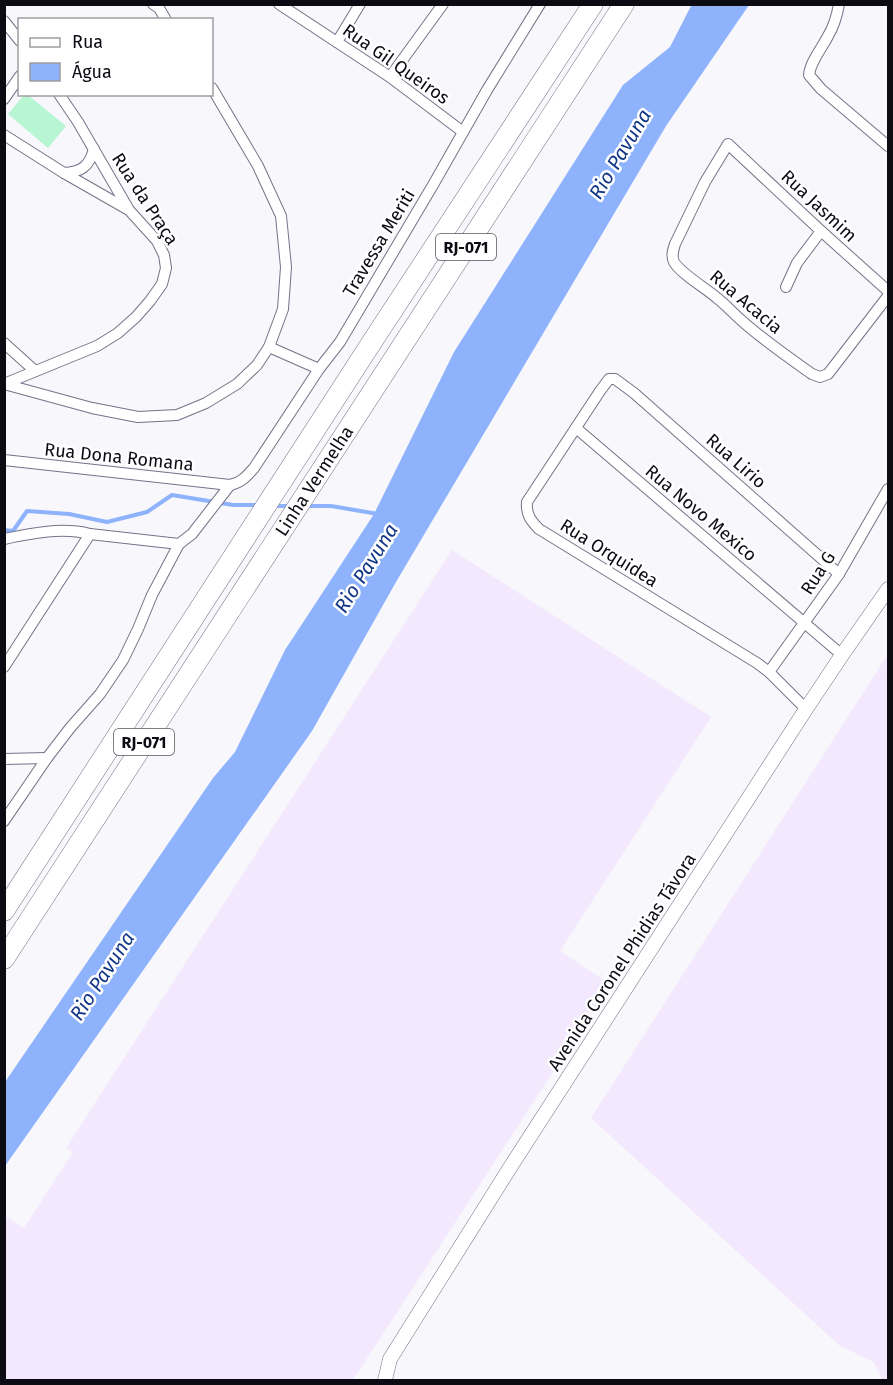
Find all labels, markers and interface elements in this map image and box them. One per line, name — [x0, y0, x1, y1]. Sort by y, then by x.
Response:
legend — [18, 18, 213, 96]
street label: Rua Gil Queiros — [338, 19, 454, 109]
text: Rua — [72, 31, 103, 53]
text: Água — [72, 60, 112, 83]
water label: Rio Pavuna — [584, 105, 656, 203]
street label: Rua da Praça — [107, 149, 183, 249]
street label: Rua Jasmim — [777, 165, 861, 247]
street label: Travessa Meriti — [338, 185, 420, 301]
road number: RJ-071 — [436, 234, 496, 260]
street label: Rua Acacia — [705, 265, 787, 339]
street label: Linha Vermelha — [271, 422, 358, 540]
street label: Rua Lirio — [701, 429, 771, 493]
street label: Rua Dona Romana — [43, 438, 195, 476]
street label: Rua Novo Mexico — [641, 460, 761, 566]
street label: Rua Orquidea — [556, 514, 662, 592]
water label: Rio Pavuna — [329, 519, 403, 617]
street label: Rua G — [796, 547, 840, 599]
road number: RJ-071 — [114, 729, 174, 755]
street label: Avenida Coronel Phidias Távora — [543, 849, 701, 1075]
water label: Rio Pavuna — [65, 927, 139, 1025]

